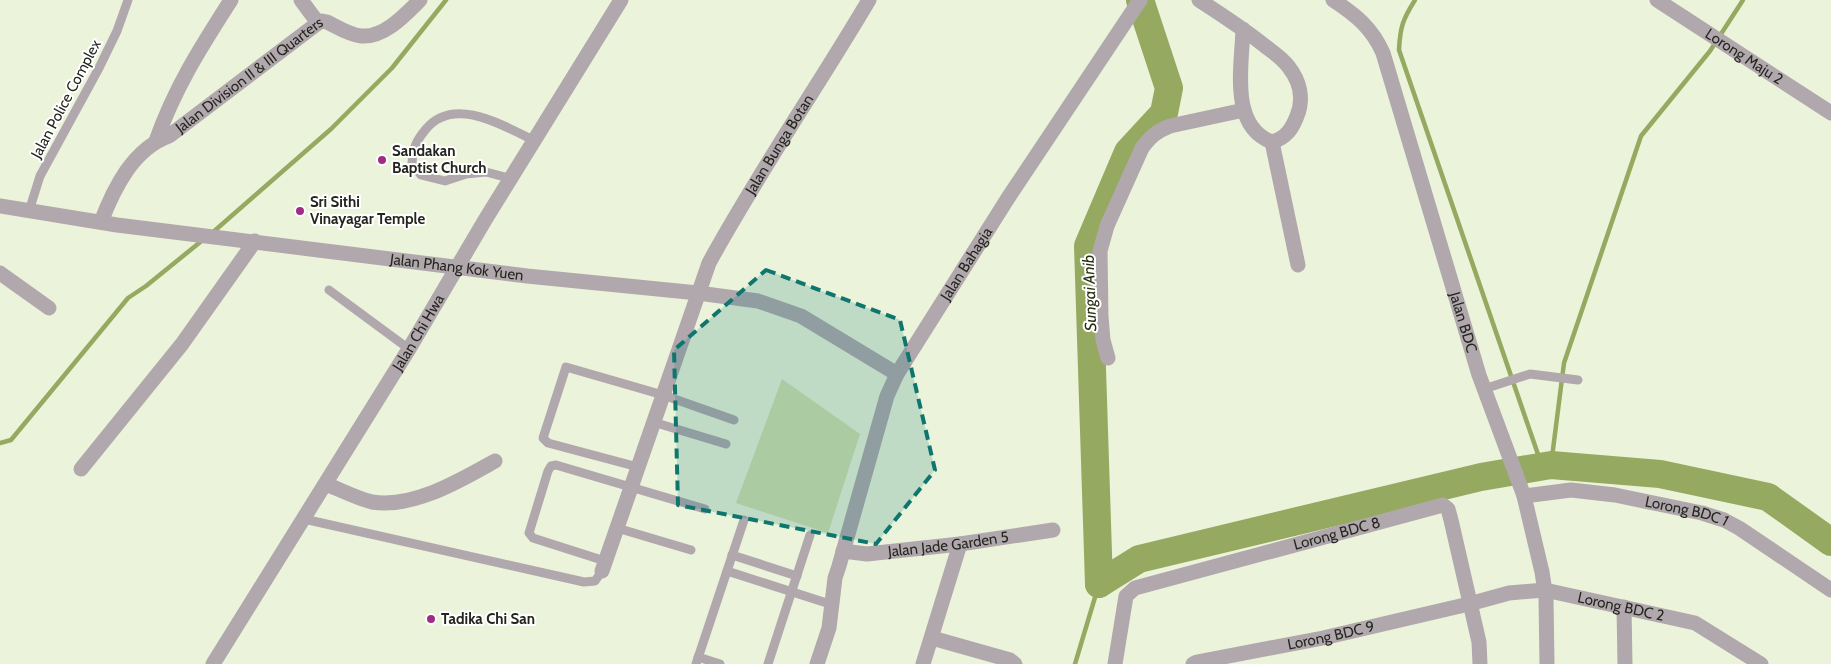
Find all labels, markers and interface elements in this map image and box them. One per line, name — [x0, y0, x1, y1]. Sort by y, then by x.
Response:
street label: Jalan Division II & III Quarters — [171, 13, 326, 137]
street label: Lorong Maju 2 — [1702, 25, 1787, 89]
street label: Jalan Police Complex — [27, 37, 105, 162]
street label: Jalan Bunga Botan — [741, 91, 817, 199]
place label: Sandakan Baptist Church — [392, 142, 487, 177]
marker: Sandakan Baptist Church — [376, 154, 388, 166]
place label: Sri Sithi Vinayagar Temple — [310, 193, 425, 228]
marker: Sri Sithi Vinayagar Temple — [294, 205, 306, 217]
street label: Jalan Bahagia — [936, 223, 997, 305]
street label: Jalan Phang Kok Yuen — [388, 250, 525, 284]
water label: Sungai Anib — [1079, 254, 1100, 331]
street label: Jalan BDC — [1445, 289, 1481, 355]
street label: Jalan Chi Hwa — [388, 290, 449, 375]
street label: Lorong BDC 1 — [1643, 492, 1732, 530]
street label: Lorong BDC 8 — [1291, 513, 1382, 554]
street label: Jalan Jade Garden 5 — [886, 528, 1010, 561]
street label: Lorong BDC 2 — [1576, 588, 1666, 625]
place label: Tadika Chi San — [441, 610, 535, 628]
marker: Tadika Chi San — [425, 613, 437, 625]
street label: Lorong BDC 9 — [1286, 617, 1376, 654]

